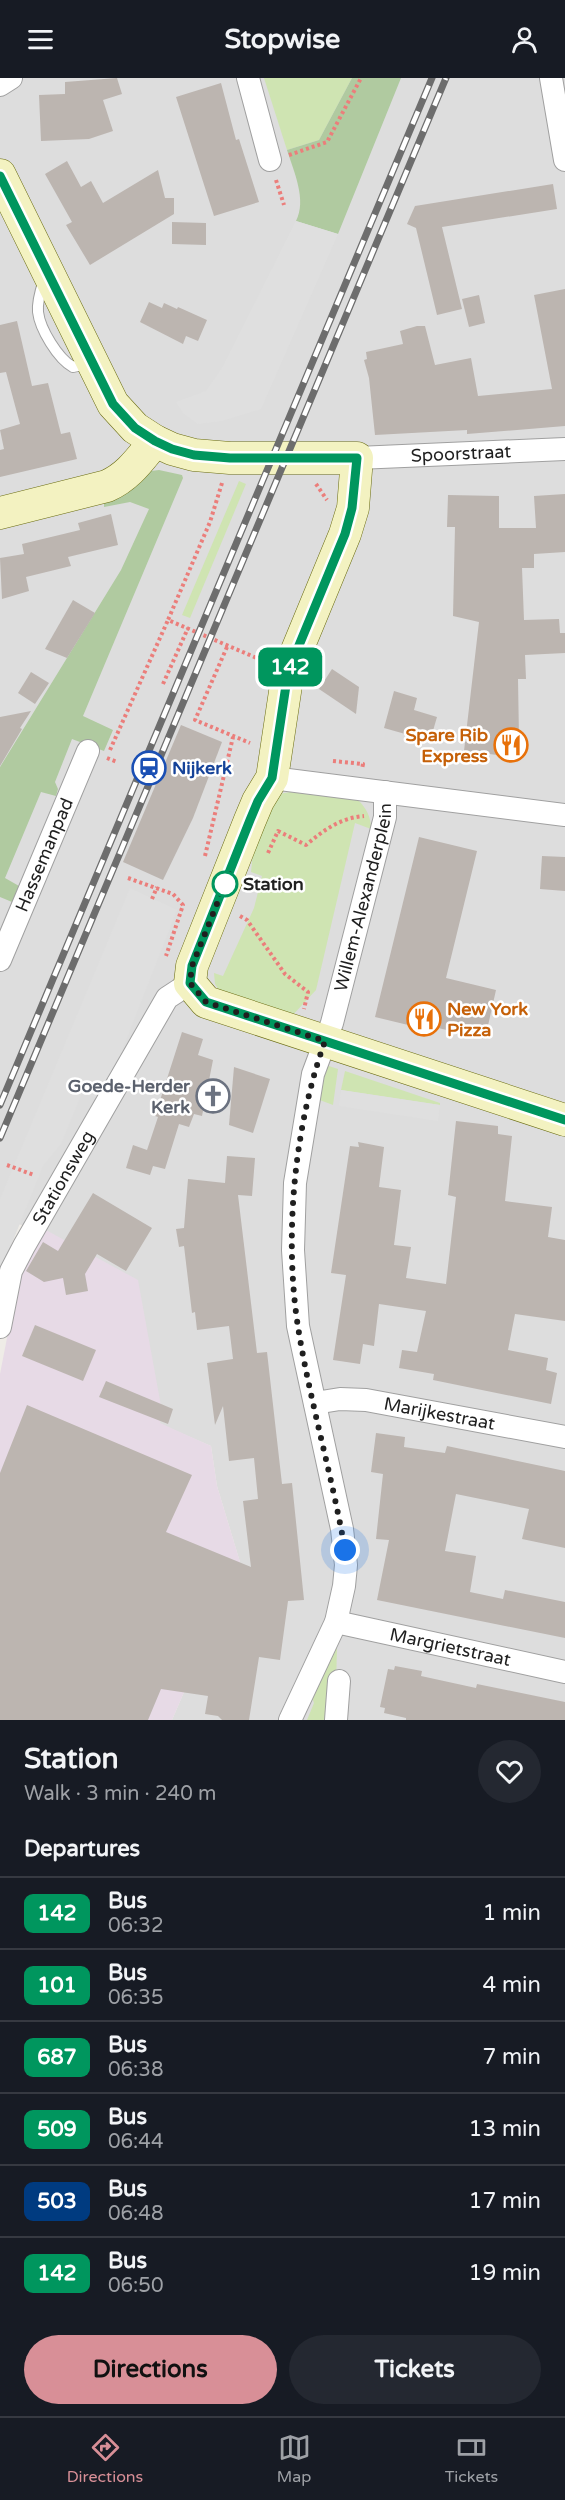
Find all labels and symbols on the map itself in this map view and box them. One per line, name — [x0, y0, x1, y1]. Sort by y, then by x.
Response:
street label: Spoorstraat — [410, 440, 512, 467]
line badge: 142 — [256, 648, 324, 686]
place label: Spare Rib Express — [405, 724, 488, 767]
restaurant icon: Spare Rib Express — [493, 727, 529, 763]
station icon: Nijkerk — [131, 750, 167, 786]
place label: Nijkerk — [172, 757, 232, 779]
street label: Hassemanpad — [10, 795, 78, 915]
street label: Willem-Alexanderplein — [330, 803, 396, 994]
marker: Station — [212, 871, 238, 897]
place label: Station — [243, 873, 304, 895]
place label: New York Pizza — [447, 998, 528, 1041]
restaurant icon: New York Pizza — [406, 1001, 442, 1037]
place label: Goede-Herder Kerk — [68, 1075, 191, 1118]
church icon: Goede-Herder Kerk — [195, 1078, 231, 1114]
street label: Stationsweg — [28, 1127, 99, 1229]
street label: Marijkestraat — [382, 1393, 497, 1435]
your location — [330, 1535, 360, 1565]
street label: Margrietstraat — [388, 1623, 513, 1671]

